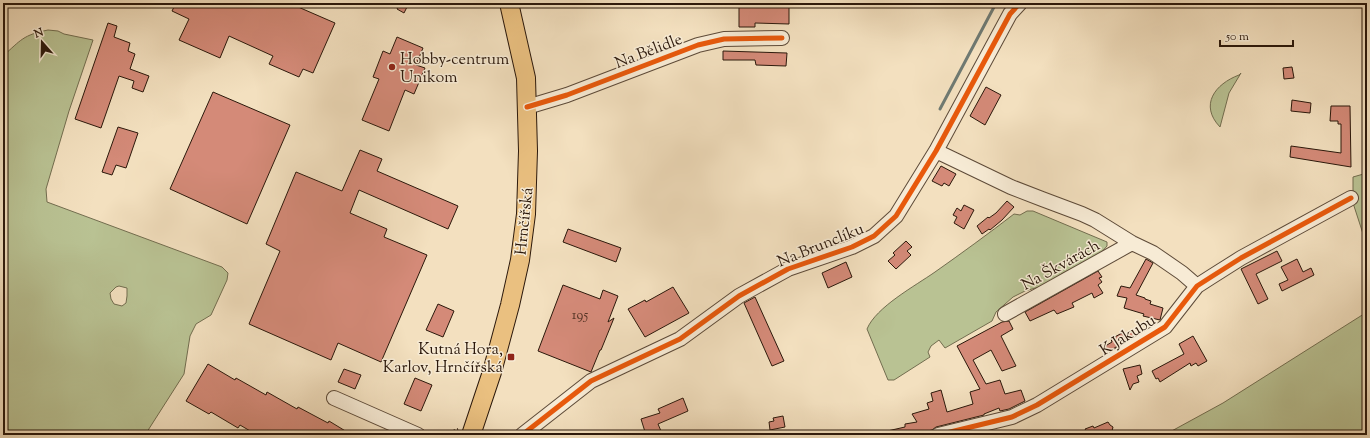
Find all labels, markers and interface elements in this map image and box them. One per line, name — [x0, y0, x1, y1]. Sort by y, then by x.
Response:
north arrow — [22, 22, 62, 62]
scale bar — [1220, 22, 1293, 48]
text: N — [31, 24, 46, 43]
text: 50 m — [1225, 28, 1249, 46]
street label: Na Bělidle — [612, 29, 686, 76]
place label: Hobby-centrum Unikom — [400, 49, 509, 90]
marker: Hobby-centrum Unikom — [387, 62, 397, 72]
street label: Hrnčířská — [510, 186, 541, 256]
street label: Na Brunclíku — [774, 218, 868, 274]
street label: Na Škvárách — [1018, 235, 1105, 297]
house number: 195 — [572, 306, 588, 326]
street label: K Jakubu — [1096, 310, 1161, 362]
place label: Kutná Hora, Karlov, Hrnčířská — [383, 339, 504, 380]
marker: Kutná Hora, Karlov, Hrnčířská — [506, 352, 516, 362]

